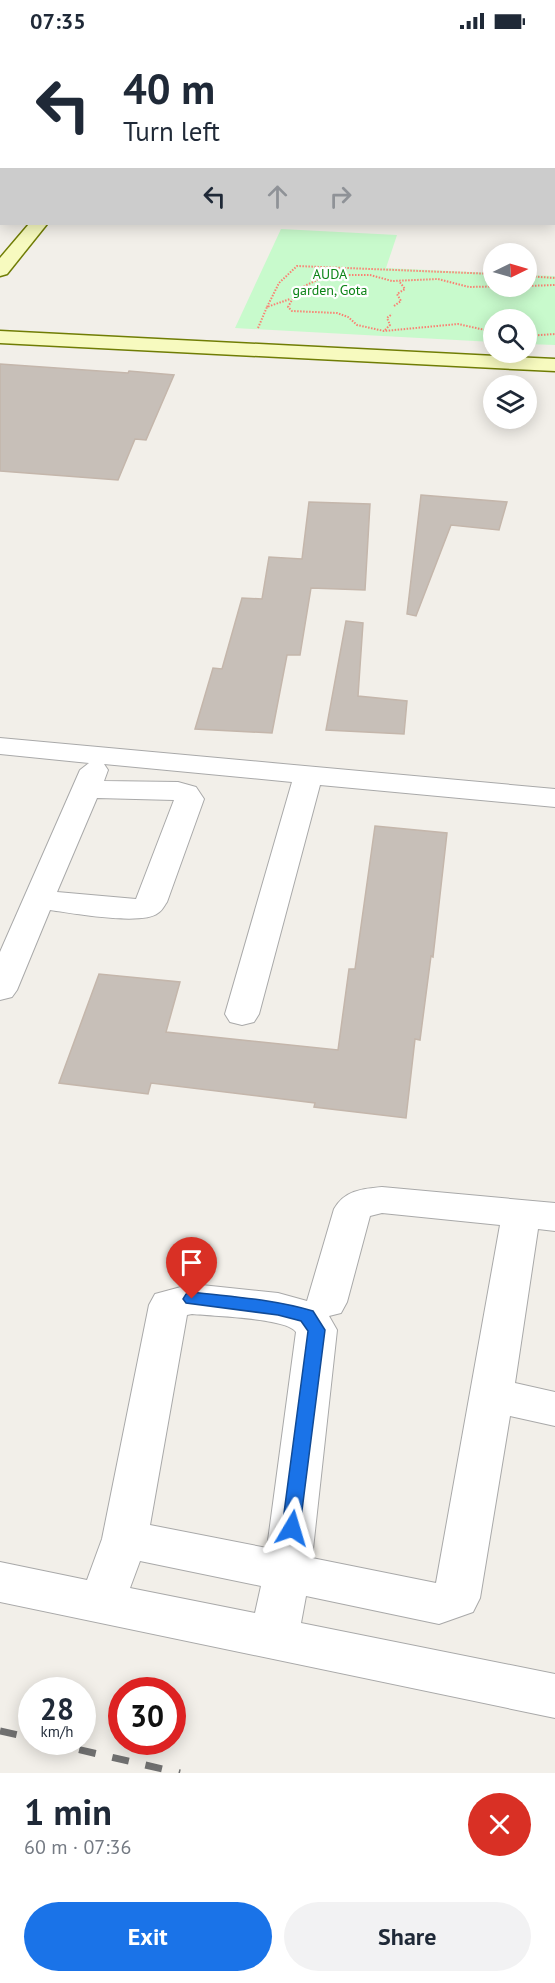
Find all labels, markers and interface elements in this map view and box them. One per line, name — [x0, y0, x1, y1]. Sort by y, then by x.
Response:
text: 07:35 — [30, 7, 86, 35]
text: 40 m — [123, 61, 215, 116]
icon: left — [24, 66, 102, 144]
text: Turn left — [123, 114, 220, 148]
icon: left — [198, 180, 231, 213]
icon: ahead — [261, 180, 294, 213]
icon: right — [324, 180, 357, 213]
north arrow — [483, 243, 537, 297]
map controls — [483, 243, 537, 429]
park label: AUDA garden, Gota — [292, 265, 368, 299]
button: search — [483, 309, 537, 363]
button: layers — [483, 375, 537, 429]
pin — [166, 1237, 217, 1299]
icon: arrive — [175, 1246, 208, 1279]
position arrow — [260, 1496, 324, 1560]
speed limit sign: 30 — [108, 1677, 186, 1755]
text: 28 — [40, 1689, 74, 1728]
text: km/h — [41, 1722, 73, 1741]
text: 1 min — [24, 1788, 112, 1835]
button: close — [468, 1793, 531, 1856]
text: 60 m · 07:36 — [24, 1834, 131, 1860]
button: Exit — [24, 1902, 272, 1971]
button: Share — [284, 1902, 531, 1971]

